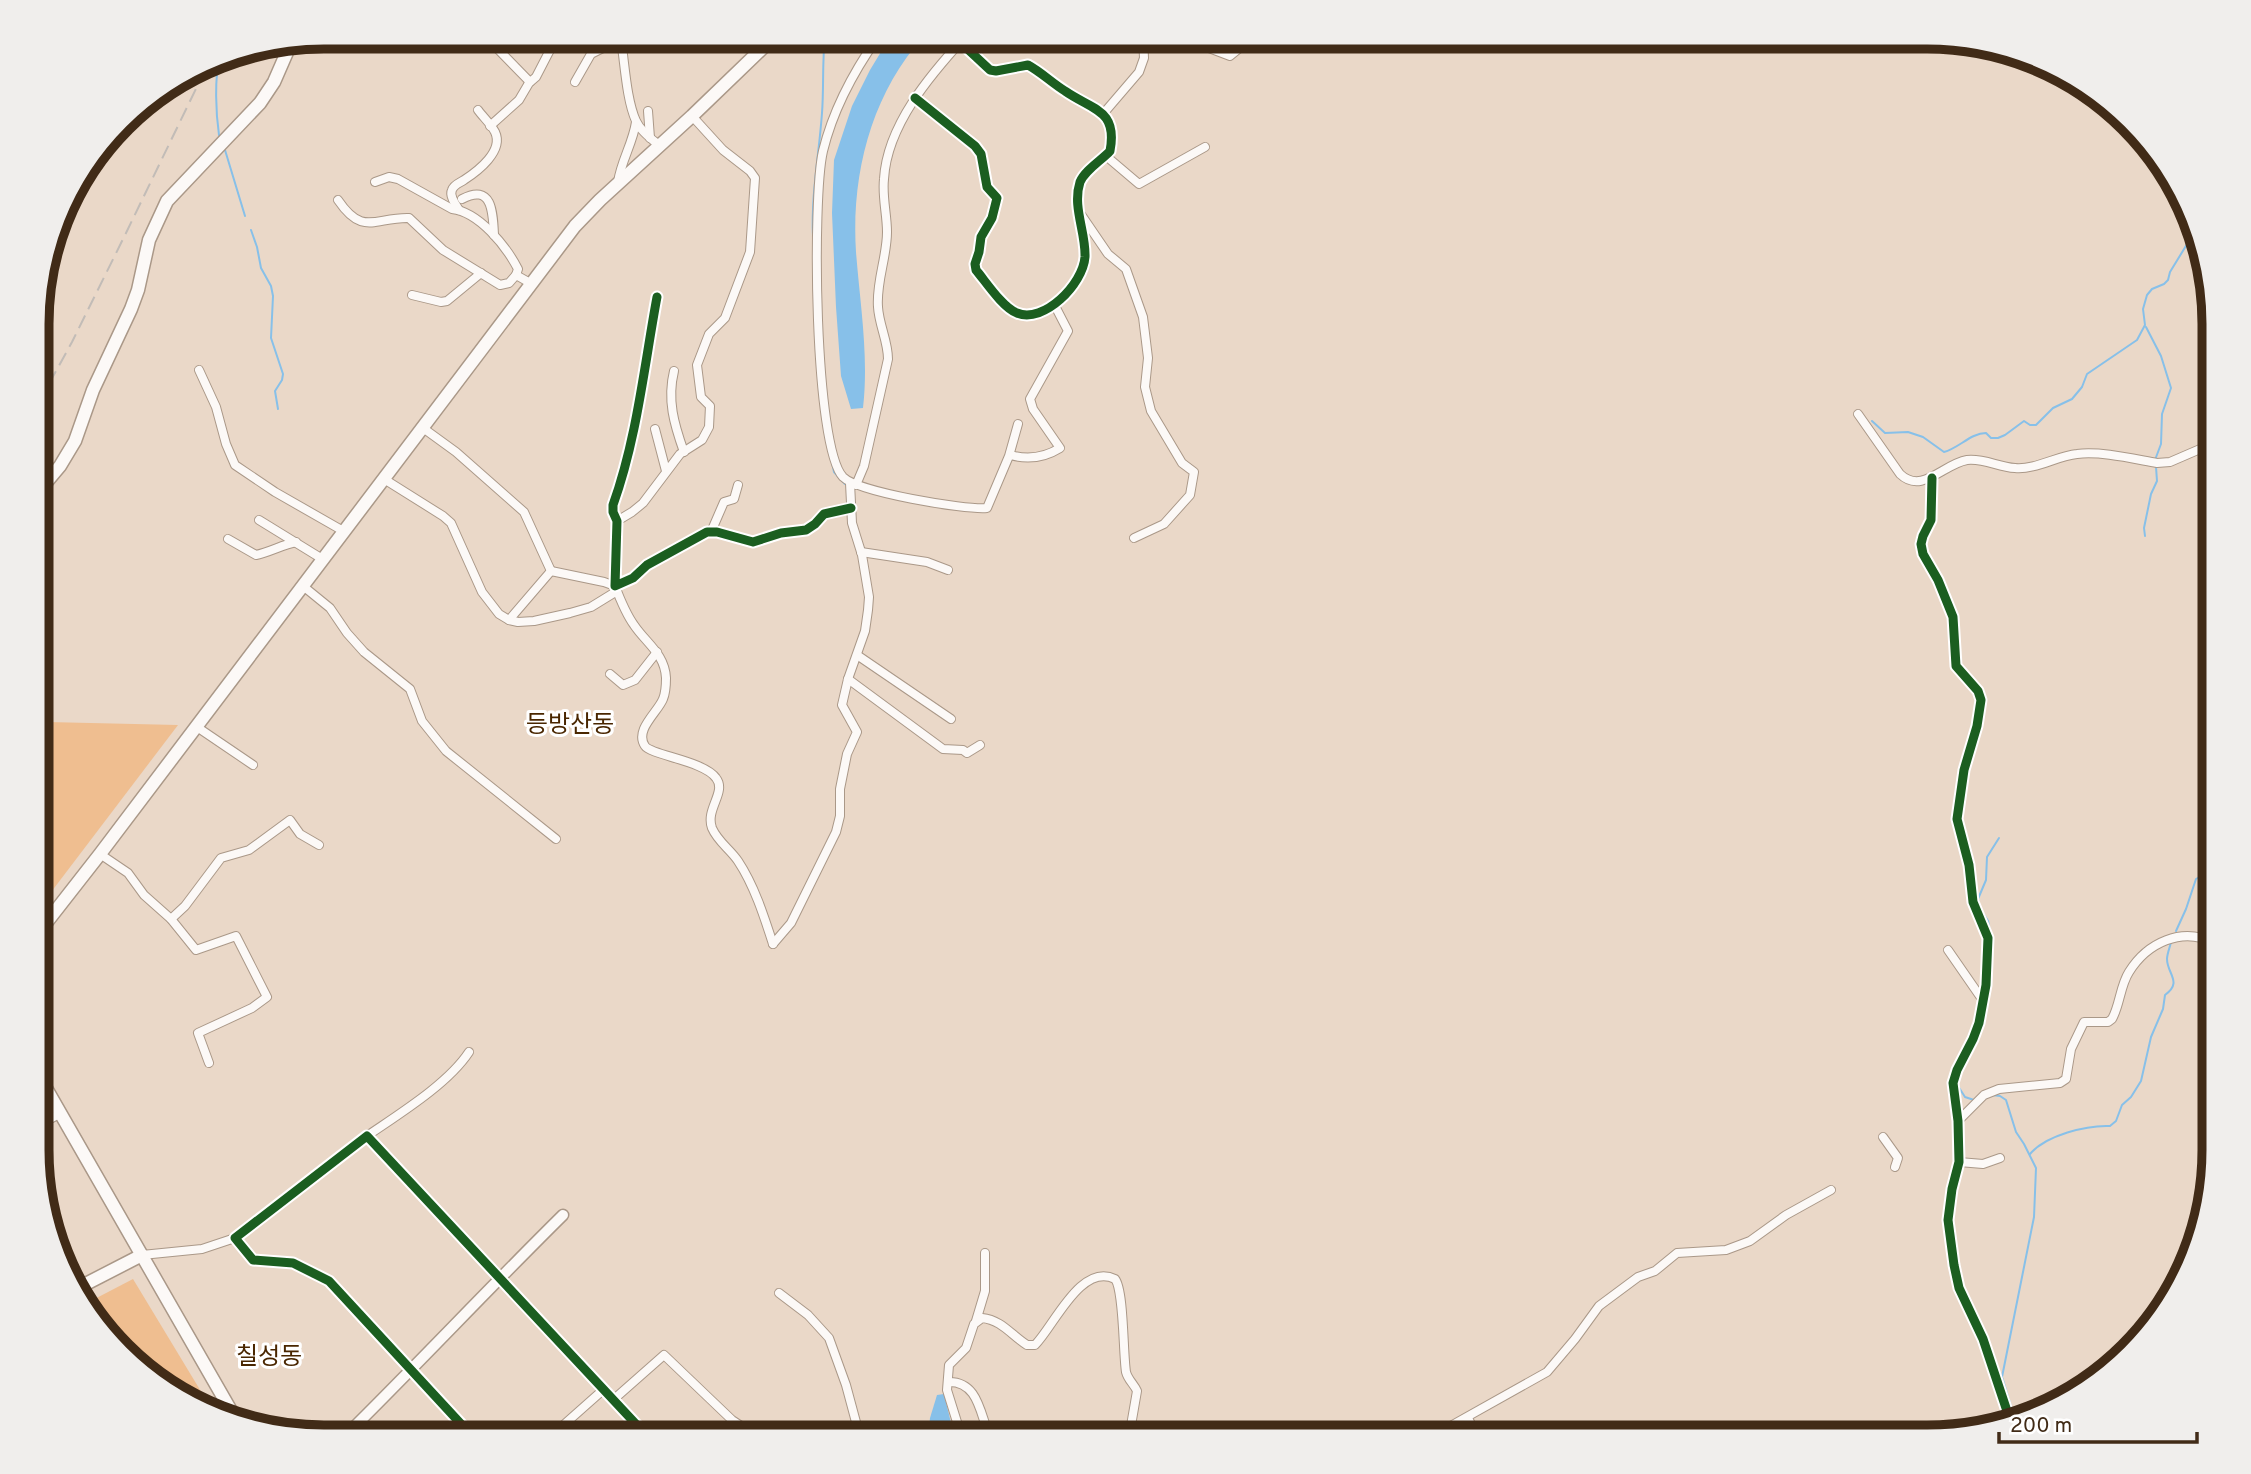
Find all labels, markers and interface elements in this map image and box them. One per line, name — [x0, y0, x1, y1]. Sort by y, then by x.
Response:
district label: 등방산동 — [526, 711, 614, 741]
district label: 칠성동 — [236, 1343, 302, 1373]
scale bar — [1999, 1400, 2197, 1444]
text: 200 m — [2010, 1413, 2072, 1440]

